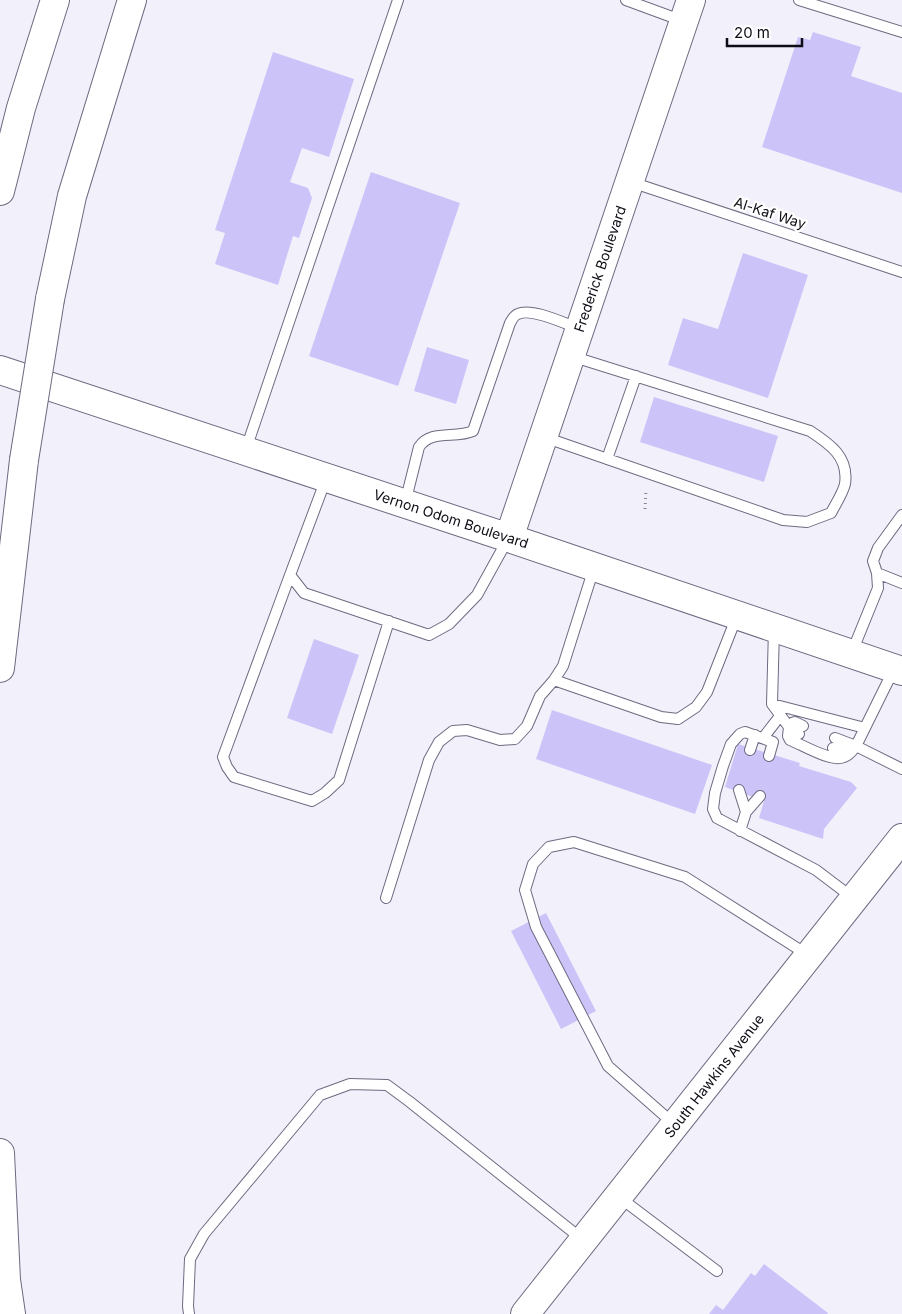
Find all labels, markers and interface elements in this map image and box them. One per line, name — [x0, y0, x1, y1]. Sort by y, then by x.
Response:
scale bar — [727, 15, 802, 47]
text: 20 m — [734, 23, 770, 42]
street label: Al-Kaf Way — [732, 193, 808, 232]
street label: Frederick Boulevard — [570, 203, 629, 334]
street label: Vernon Odom Boulevard — [372, 485, 531, 552]
street label: South Hawkins Avenue — [660, 1011, 767, 1141]

